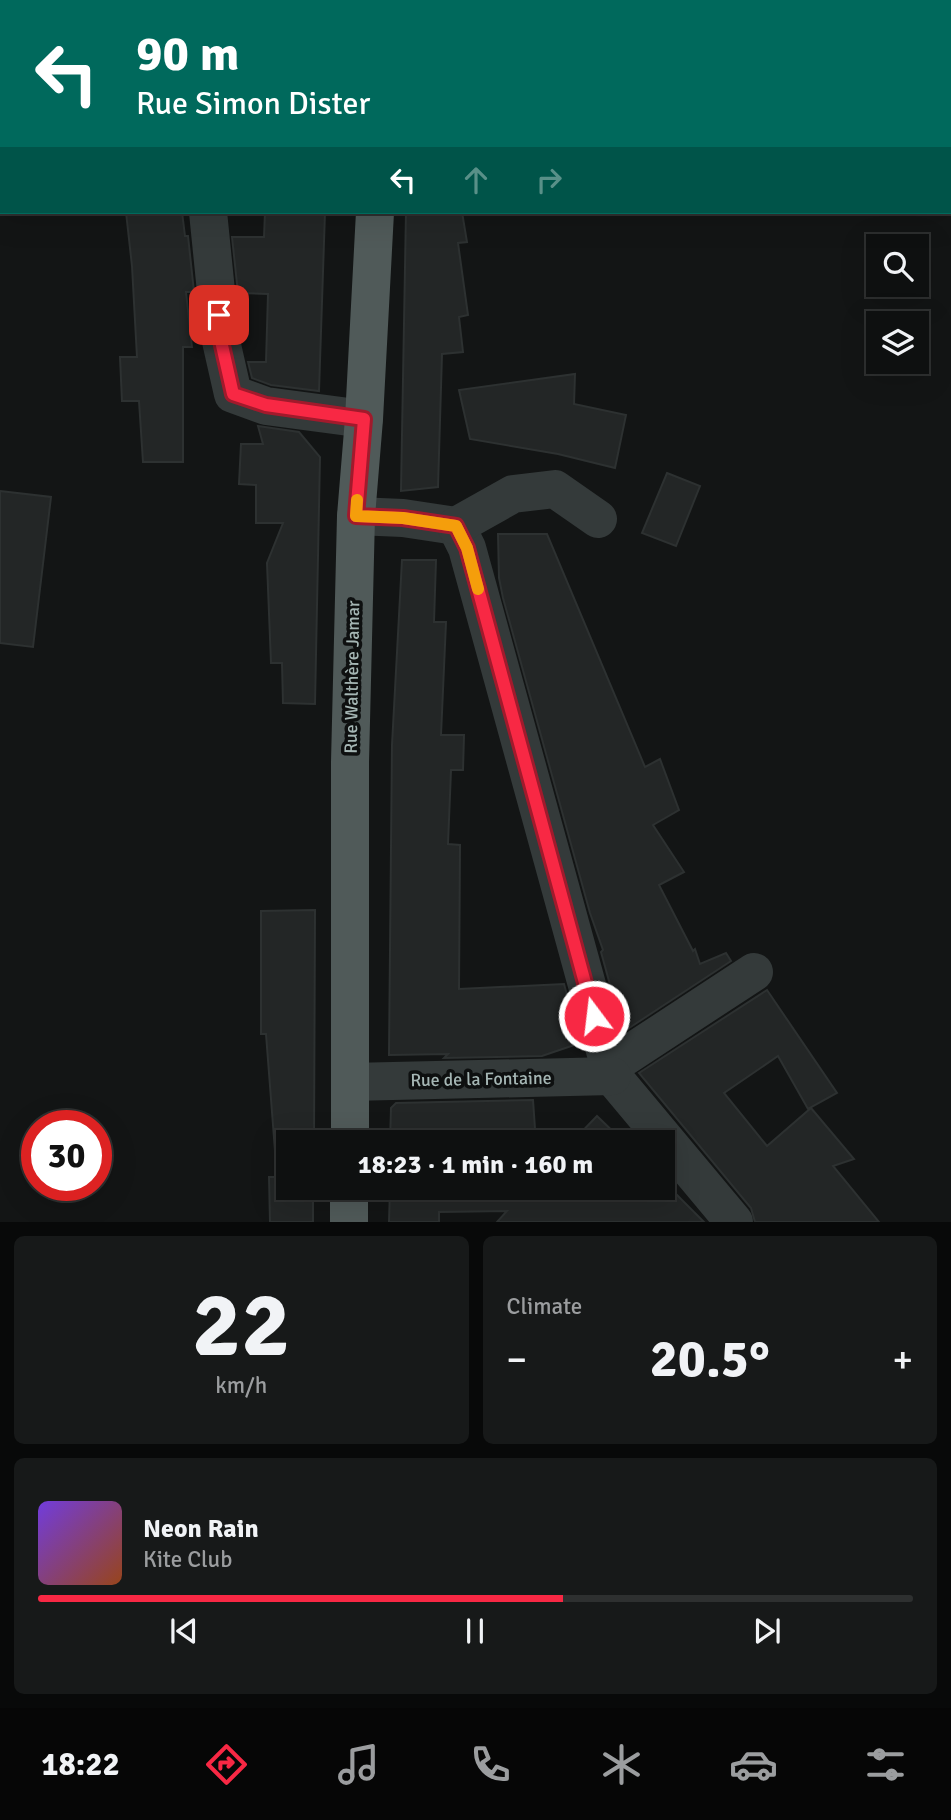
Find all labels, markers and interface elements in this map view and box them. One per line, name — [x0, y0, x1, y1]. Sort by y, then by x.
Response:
text: 90 m — [136, 24, 239, 84]
icon: left — [21, 28, 112, 119]
text: Rue Simon Dister — [136, 84, 370, 123]
icon: left — [384, 161, 422, 199]
icon: ahead — [457, 161, 495, 199]
icon: right — [530, 161, 568, 199]
map controls — [866, 234, 929, 374]
button: search — [866, 234, 929, 297]
pin — [189, 285, 249, 345]
icon: arrive — [200, 296, 238, 334]
button: layers — [866, 311, 929, 374]
street label: Rue Walthère Jamar — [340, 600, 364, 754]
position arrow — [557, 979, 631, 1053]
street label: Rue de la Fontaine — [410, 1067, 552, 1091]
speed limit sign: 30 — [21, 1110, 112, 1201]
text: 18:23 · 1 min · 160 m — [358, 1149, 593, 1181]
text: 22 — [192, 1269, 290, 1382]
text: Climate — [507, 1292, 582, 1321]
text: 20.5° — [650, 1327, 770, 1391]
text: − — [507, 1336, 527, 1383]
text: + — [892, 1336, 913, 1383]
text: km/h — [215, 1371, 267, 1400]
text: Neon Rain — [143, 1513, 259, 1545]
text: Kite Club — [143, 1545, 232, 1574]
icon: previous — [165, 1612, 203, 1650]
icon: pause — [456, 1612, 494, 1650]
icon: next — [748, 1612, 786, 1650]
icon: directions — [202, 1740, 251, 1789]
icon: music — [334, 1740, 383, 1789]
icon: phone — [466, 1740, 515, 1789]
icon: climate — [597, 1740, 646, 1789]
icon: car — [729, 1740, 778, 1789]
icon: filters — [861, 1740, 910, 1789]
text: 18:22 — [41, 1745, 120, 1784]

